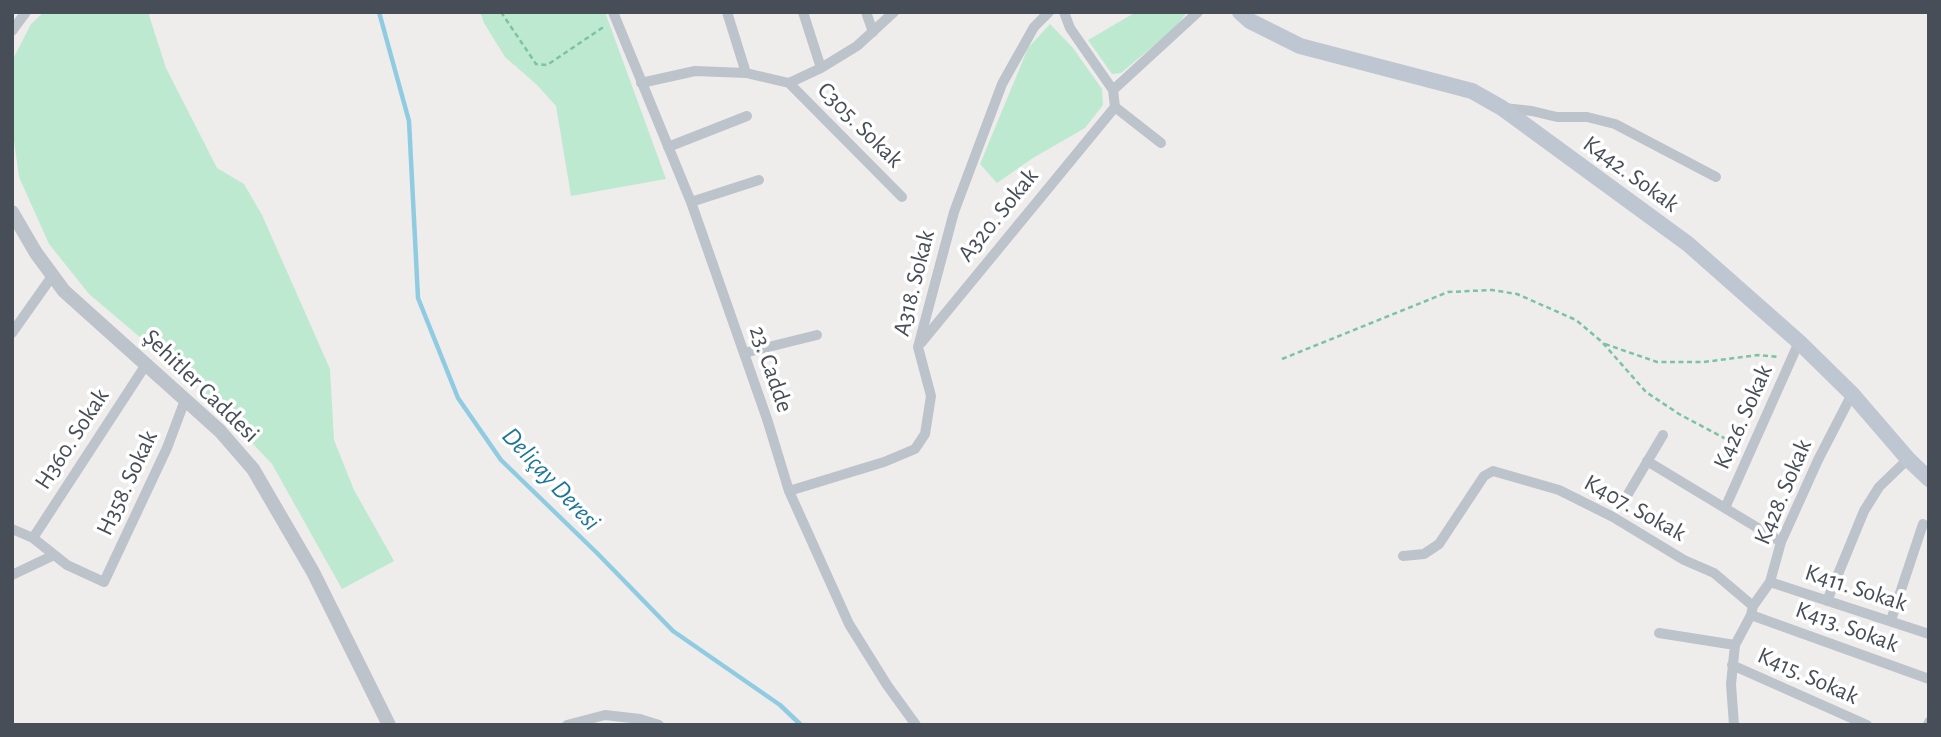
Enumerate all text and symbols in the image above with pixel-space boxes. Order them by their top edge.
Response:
street label: C305. Sokak [811,76,909,174]
street label: K442. Sokak [1577,130,1685,218]
street label: A320. Sokak [952,162,1044,268]
street label: A318. Sokak [887,227,941,339]
street label: 23. Cadde [743,322,799,416]
street label: Şehitler Caddesi [137,323,265,449]
street label: K426. Sokak [1707,360,1779,474]
street label: H360. Sokak [29,383,115,495]
water label: Deliçay Deresi [495,421,607,537]
street label: H358. Sokak [90,426,164,540]
street label: K428. Sokak [1748,435,1818,549]
street label: K407. Sokak [1579,468,1691,548]
street label: K411. Sokak [1801,558,1911,618]
street label: K413. Sokak [1792,595,1902,659]
street label: K415. Sokak [1753,641,1863,711]

